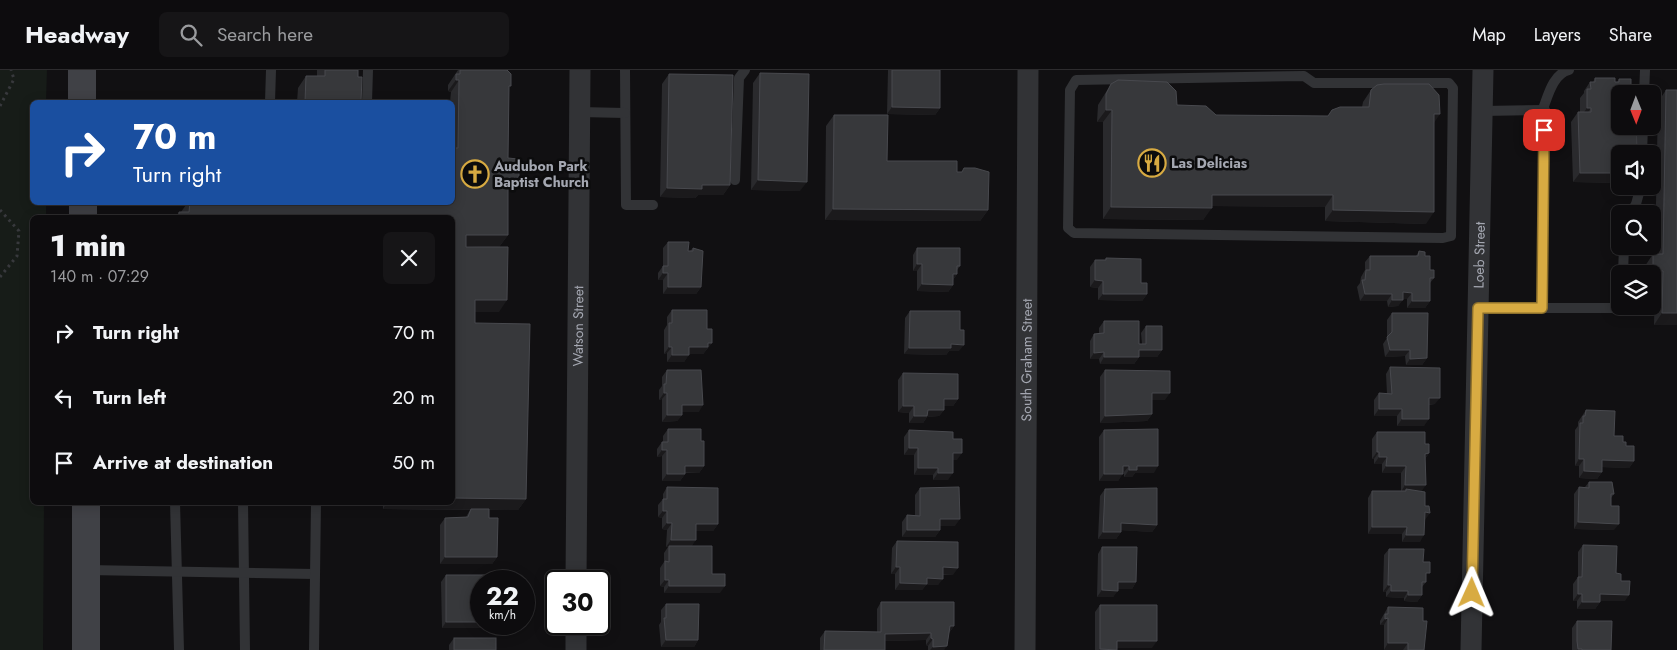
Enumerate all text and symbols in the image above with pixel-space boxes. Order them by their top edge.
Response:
search box [159,12,509,57]
text: Headway [25,17,129,52]
icon: search [177,21,205,49]
text: Search here [217,21,313,48]
text: Map [1472,22,1506,48]
text: Layers [1534,22,1581,48]
text: Share [1609,22,1652,48]
north arrow [1611,85,1661,135]
map controls [1611,85,1661,315]
pin [1523,109,1565,151]
text: 70 m [133,112,216,162]
icon: arrive [1530,116,1558,144]
icon: right [50,120,115,185]
button: sound [1611,145,1661,195]
restaurant icon: Las Delicias [1137,148,1167,178]
place label: Las Delicias [1171,153,1248,173]
place label: Audubon Park Baptist Church [493,156,589,192]
text: Turn right [133,158,221,190]
church icon: Audubon Park Baptist Church [460,159,490,189]
button: search [1611,205,1661,255]
street label: Loeb Street [1468,221,1490,289]
text: 1 min [50,224,126,267]
button: close [383,232,435,284]
text: 140 m · 07:29 [50,265,149,288]
button: layers [1611,265,1661,315]
street label: Watson Street [568,285,588,367]
street label: South Graham Street [1016,298,1037,421]
icon: right [50,319,78,347]
text: Turn right [93,319,179,346]
text: 70 m [393,319,435,346]
icon: left [50,384,78,412]
text: Turn left [93,384,166,411]
text: 20 m [392,384,435,411]
icon: arrive [50,449,78,477]
text: Arrive at destination [93,449,273,476]
text: 50 m [392,449,435,476]
position arrow [1445,566,1497,618]
speed limit sign: 30 [545,570,610,635]
text: 22 [486,578,519,614]
text: km/h [489,606,516,624]

